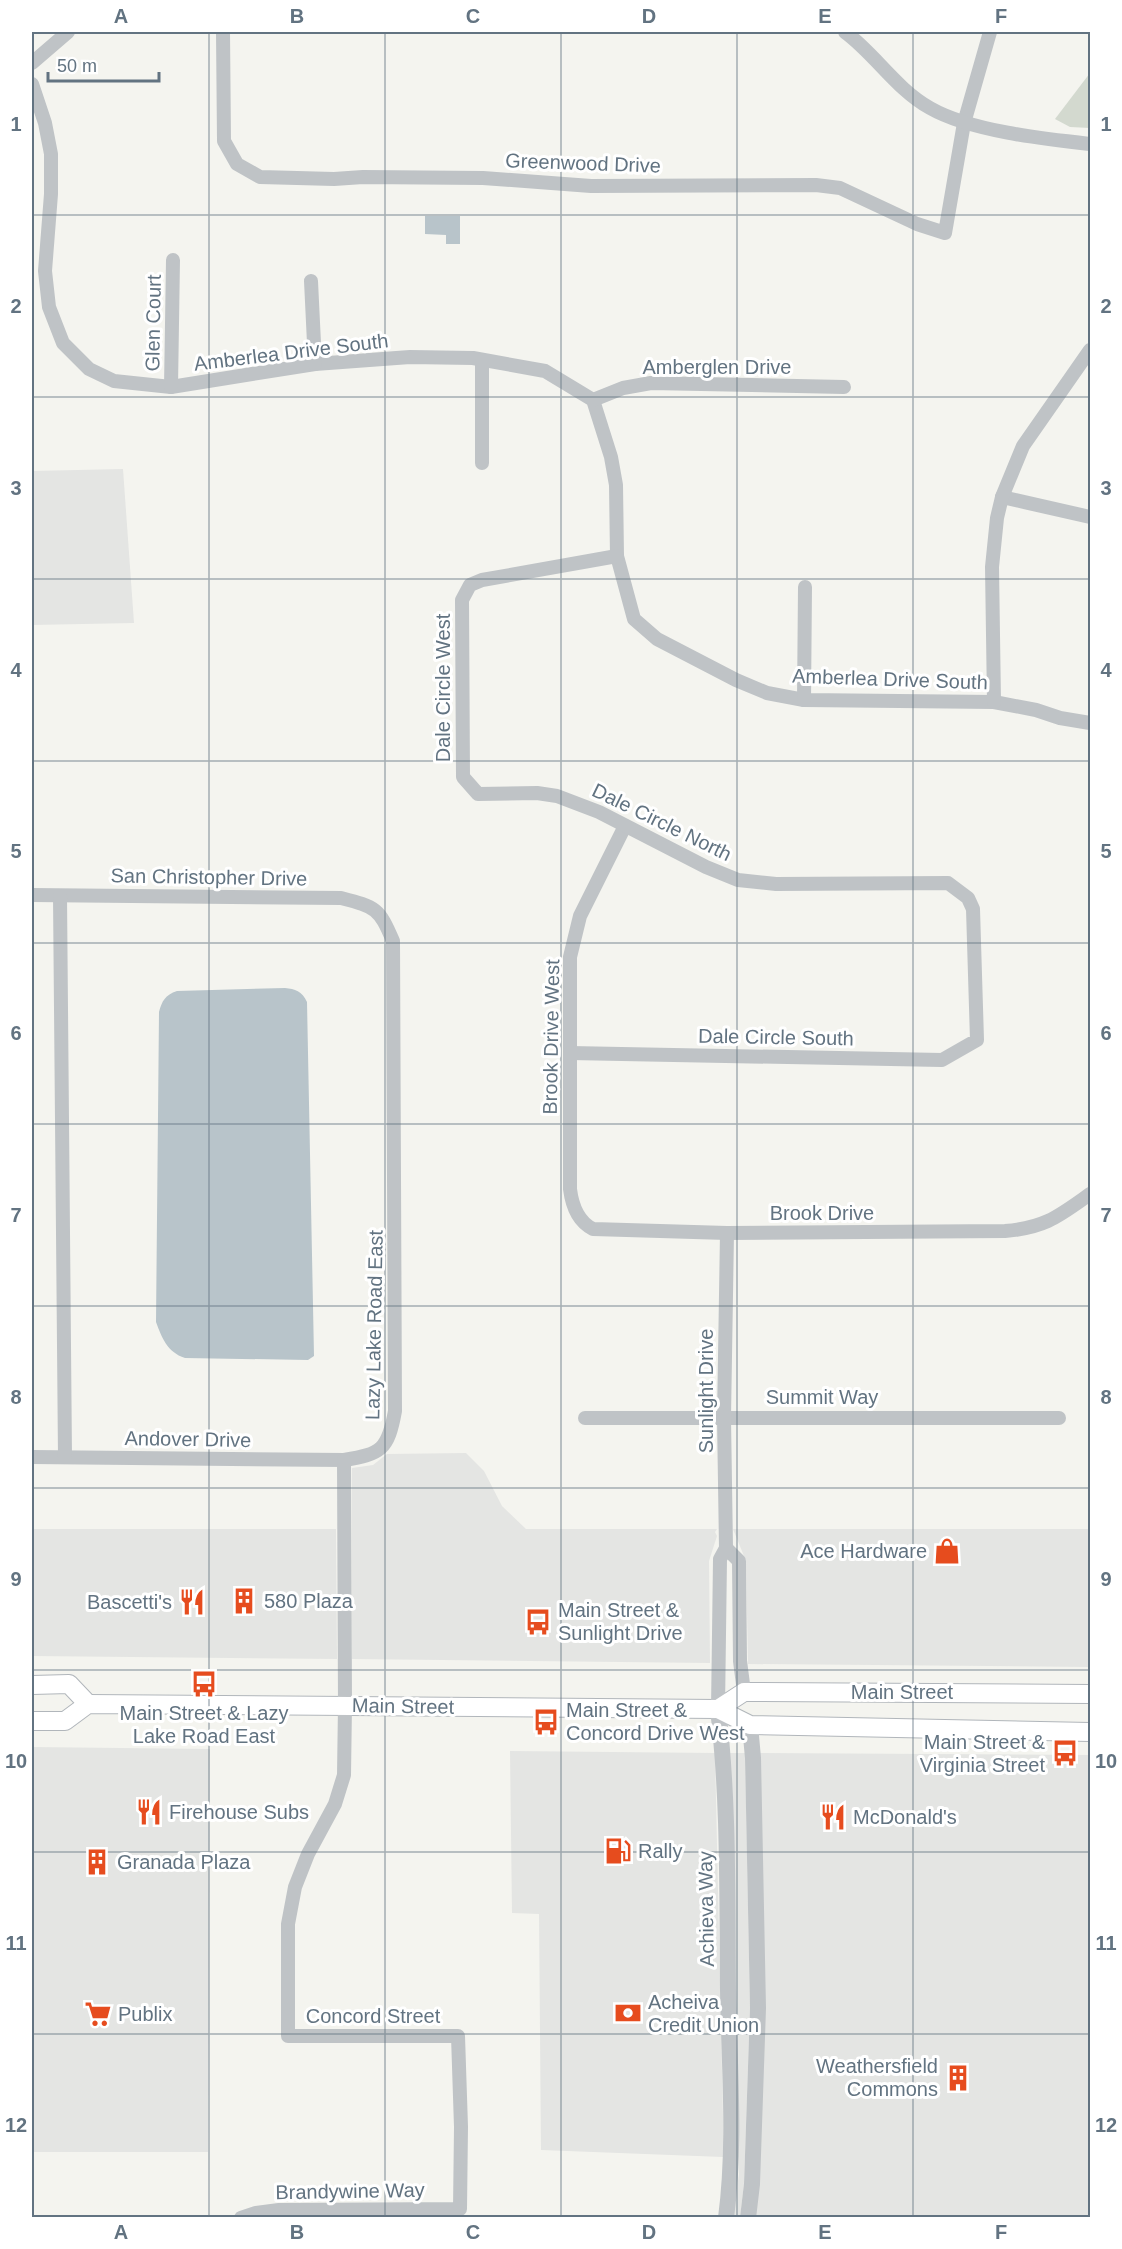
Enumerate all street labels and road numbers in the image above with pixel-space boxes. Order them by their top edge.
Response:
street label: Greenwood Drive [505,149,661,177]
street label: Glen Court [141,274,165,372]
street label: Amberlea Drive South [193,329,389,375]
street label: Amberglen Drive [643,356,791,378]
street label: Dale Circle West [432,613,454,762]
street label: Amberlea Drive South [792,665,988,693]
street label: Dale Circle North [589,779,735,865]
street label: San Christopher Drive [110,864,308,890]
street label: Brook Drive West [539,959,563,1115]
street label: Dale Circle South [698,1025,854,1049]
street label: Brook Drive [770,1202,874,1224]
street label: Lazy Lake Road East [361,1229,387,1420]
street label: Sunlight Drive [695,1329,717,1453]
street label: Summit Way [766,1386,878,1408]
street label: Andover Drive [124,1427,252,1451]
street label: Main Street [851,1681,954,1703]
street label: Main Street [352,1694,455,1718]
street label: Achieva Way [694,1851,718,1967]
street label: Concord Street [306,2005,441,2027]
street label: Brandywine Way [275,2179,425,2203]

